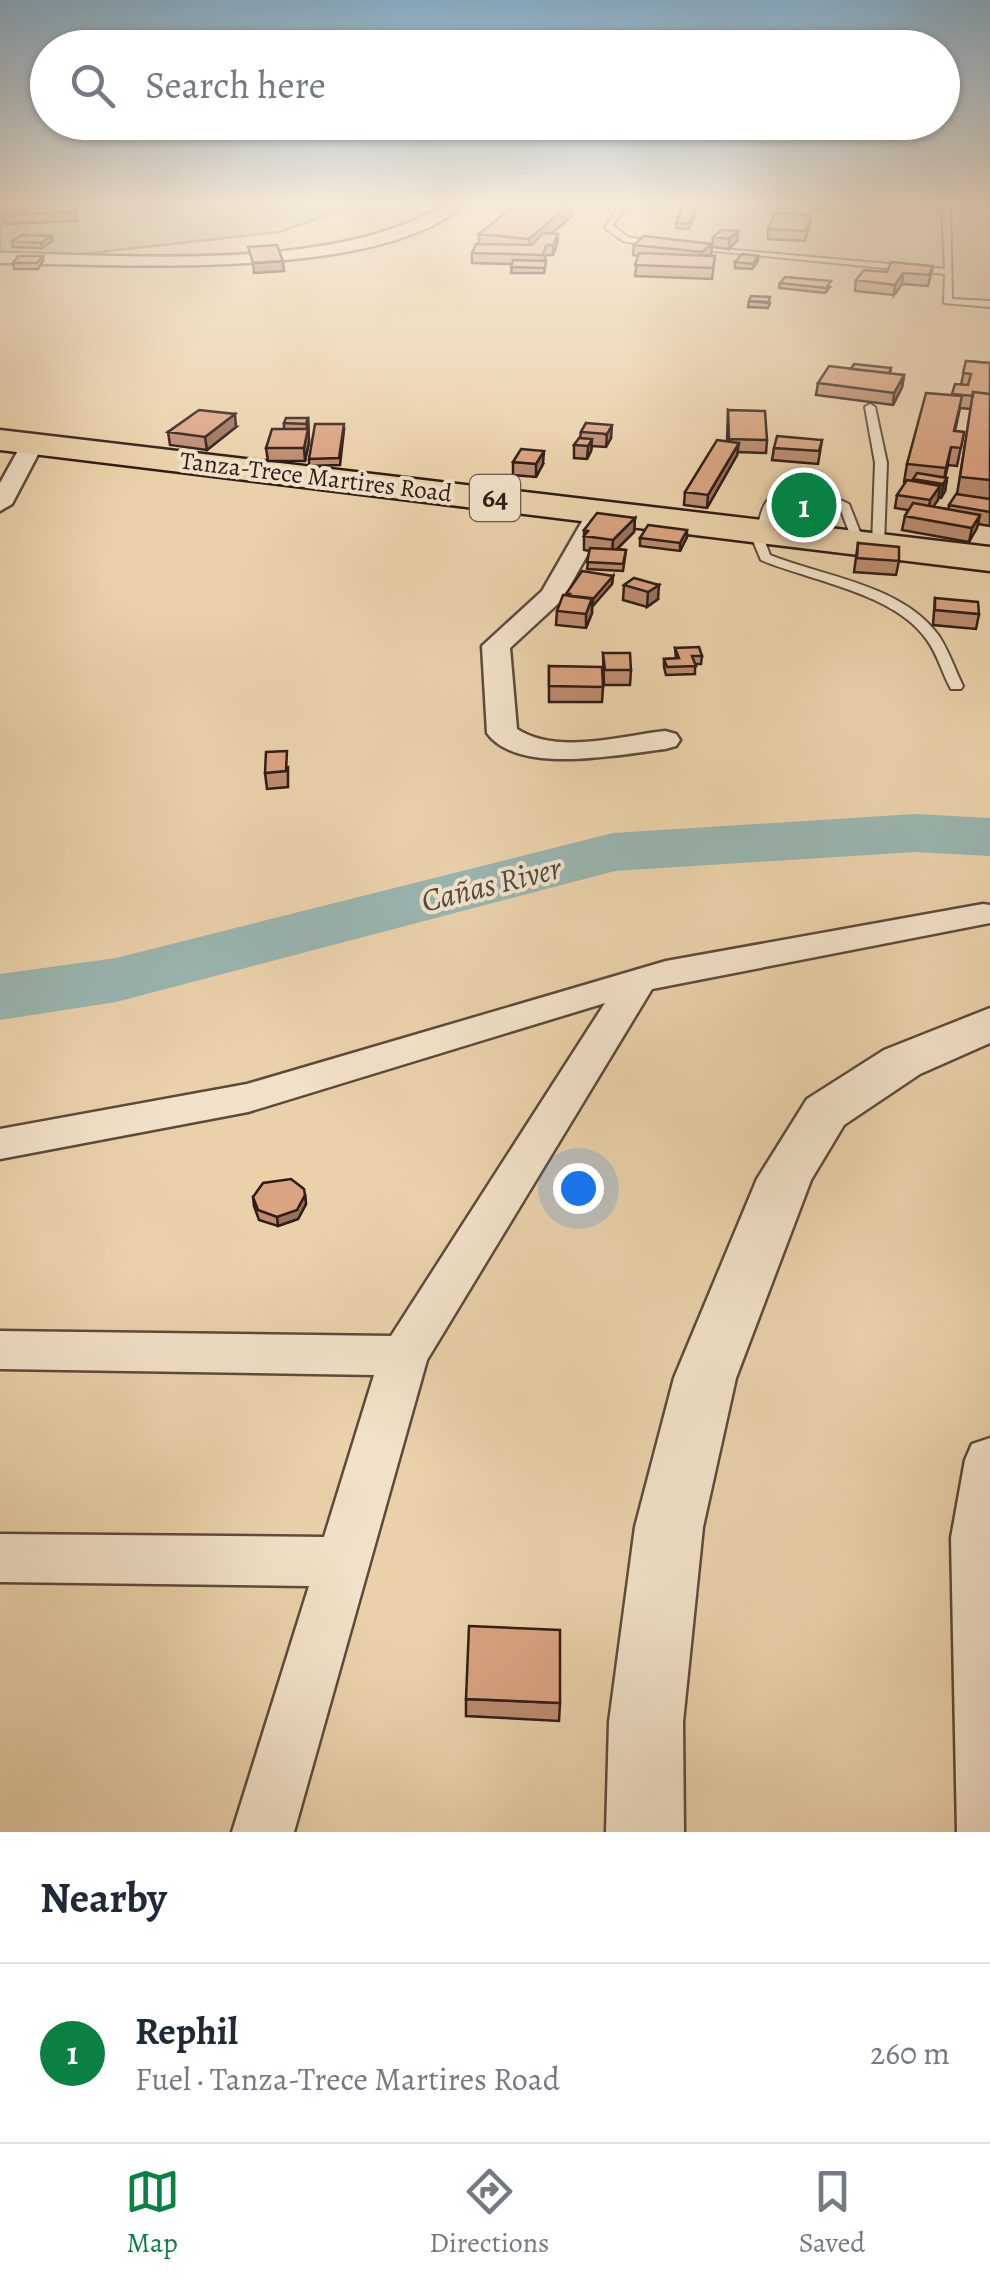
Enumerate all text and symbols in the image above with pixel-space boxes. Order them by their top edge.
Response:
search box [30,30,960,140]
icon: search [65,58,120,113]
text: Search here [145,59,326,111]
street label: Tanza-Trece Martires Road [178,443,454,511]
pin: 1 [772,468,836,542]
road number: 64 [470,475,520,521]
water label: Cañas River [416,845,566,923]
your location [553,1163,604,1214]
text: Nearby [40,1869,167,1926]
text: Rephil [135,2005,238,2057]
text: 1 [67,2031,78,2075]
text: 260 m [870,2031,950,2075]
text: Fuel · Tanza-Trece Martires Road [135,2057,560,2101]
tab: Map [125,2164,180,2262]
tab: Directions [429,2164,549,2262]
tab: Saved [799,2164,865,2262]

